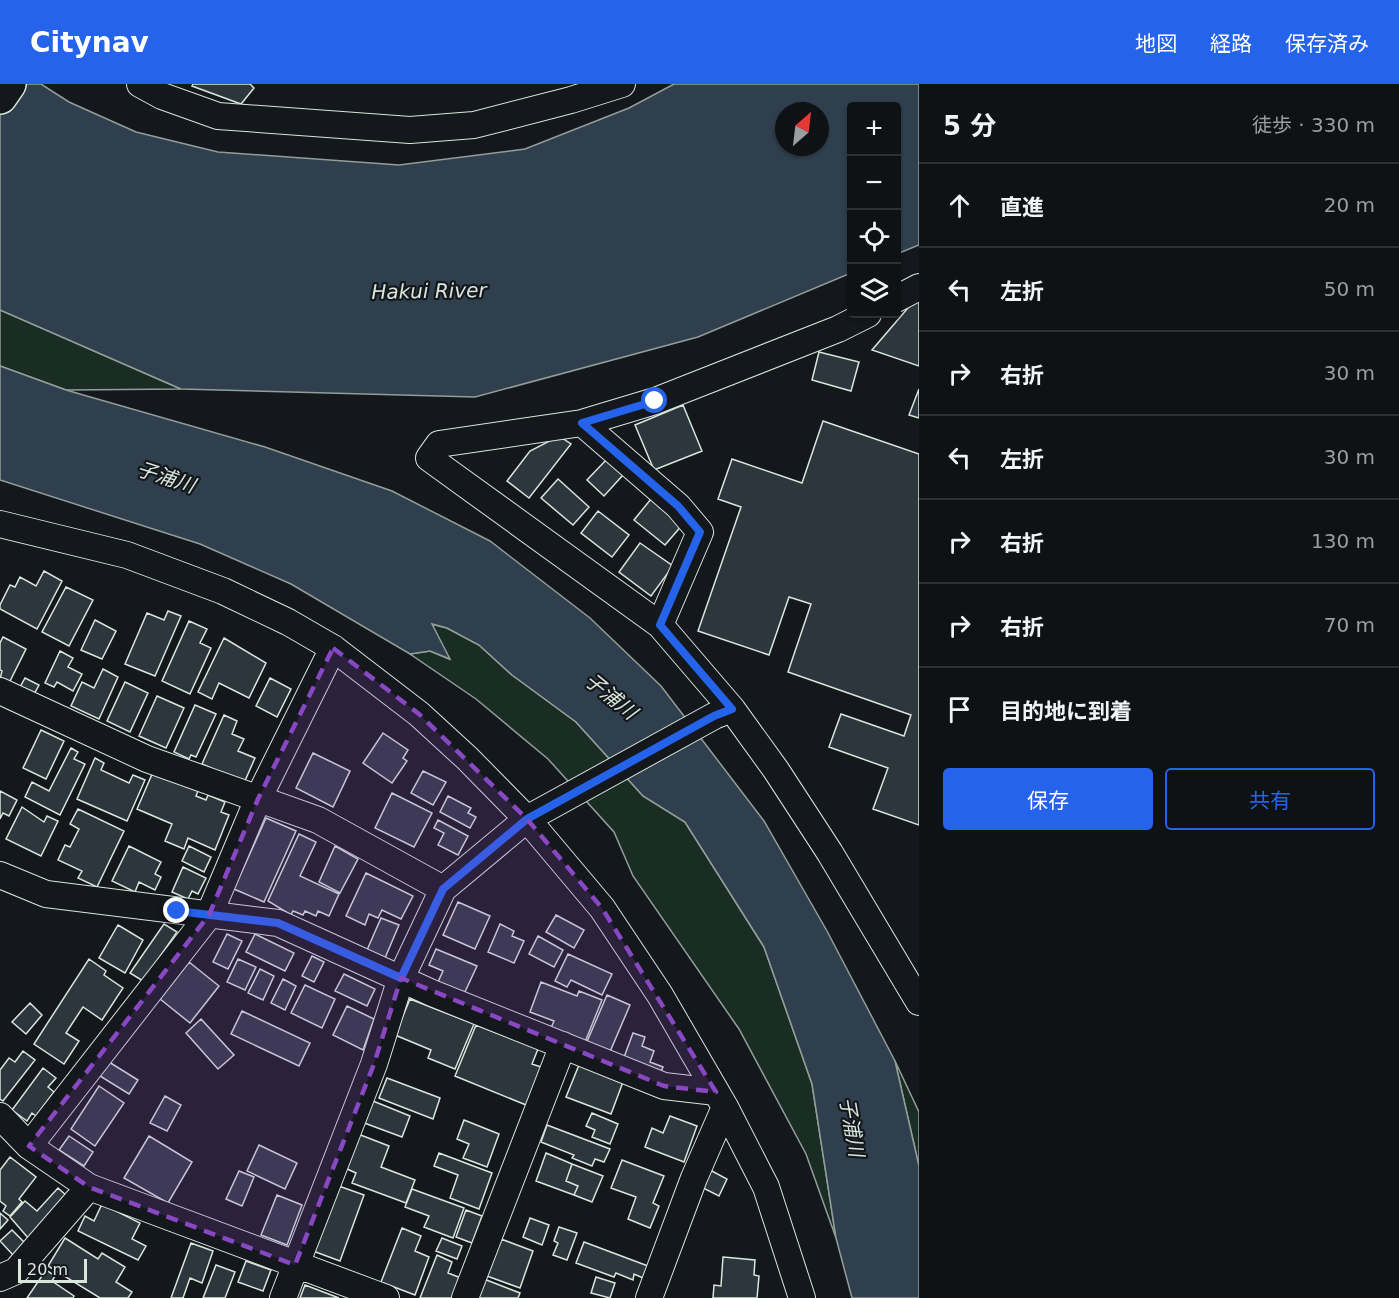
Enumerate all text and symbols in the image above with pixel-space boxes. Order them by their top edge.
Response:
text: Citynav [30,26,149,59]
text: 地図 [1135,32,1177,56]
text: 経路 [1210,32,1252,56]
text: 保存済み [1285,32,1369,56]
north arrow [775,102,829,156]
map controls [847,102,901,318]
button: + [847,102,901,156]
text: 5 分 [943,111,996,141]
text: 徒歩 · 330 m [1252,113,1375,137]
button: − [847,156,901,210]
icon: ahead [943,189,976,222]
text: 20 m [1324,193,1375,217]
text: 直進 [1000,195,1044,220]
button: locate [847,210,901,264]
button: layers [847,264,901,318]
icon: left [943,273,976,306]
text: 50 m [1324,277,1375,301]
water label: Hakui River [371,278,489,304]
text: 左折 [1000,279,1044,304]
icon: right [943,357,976,390]
text: 30 m [1324,361,1375,385]
text: 右折 [1000,363,1044,388]
route start [641,387,667,413]
icon: left [943,441,976,474]
text: 30 m [1324,445,1375,469]
text: 左折 [1000,447,1044,472]
water label: 子浦川 [134,456,200,498]
icon: right [943,525,976,558]
text: 130 m [1311,529,1375,553]
text: 右折 [1000,531,1044,556]
icon: right [943,609,976,642]
text: 70 m [1324,613,1375,637]
text: 右折 [1000,615,1044,640]
water label: 子浦川 [580,668,643,725]
icon: arrive [943,693,976,726]
text: 目的地に到着 [1000,699,1132,724]
button: 保存 [943,768,1153,830]
button: 共有 [1165,768,1375,830]
route end [163,897,189,923]
water label: 子浦川 [835,1095,869,1161]
scale bar [18,1256,87,1284]
text: 20 m [27,1260,68,1279]

